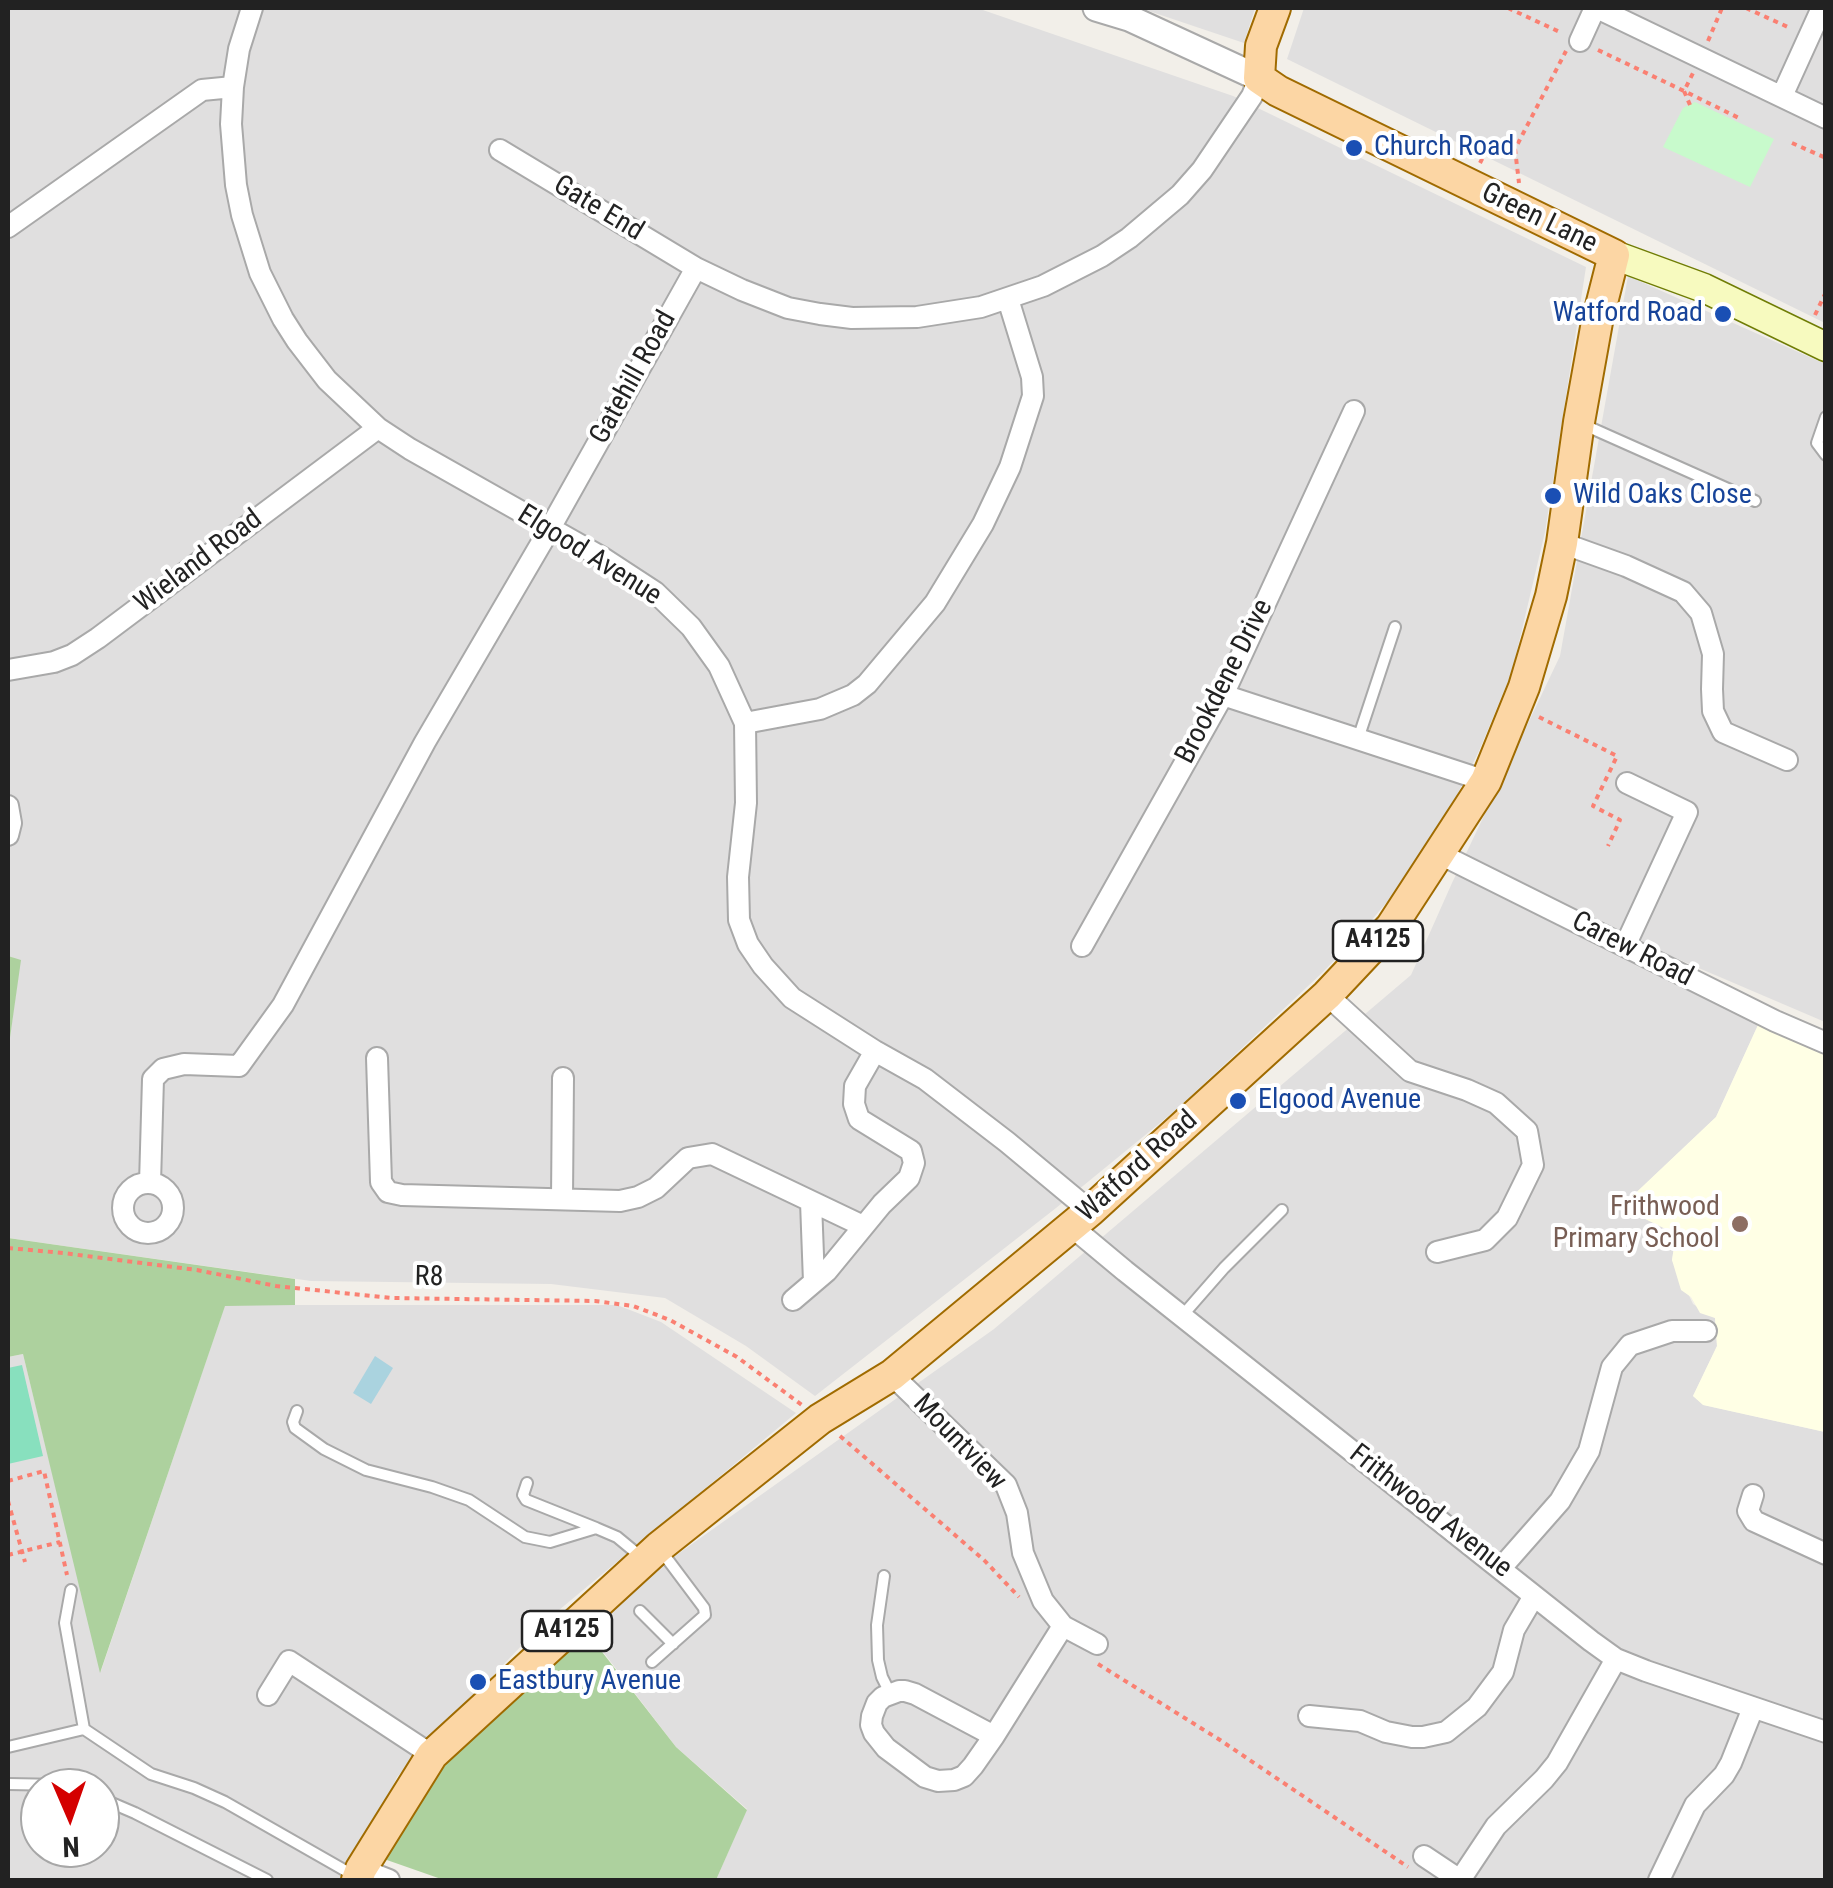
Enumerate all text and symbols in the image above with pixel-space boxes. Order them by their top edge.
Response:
place label: Church Road [1374,131,1514,165]
marker: Church Road [1343,137,1365,159]
street label: Gate End [547,169,649,249]
street label: Green Lane [1476,177,1602,261]
place label: Watford Road [1553,297,1703,331]
marker: Watford Road [1712,303,1734,325]
street label: Gatehill Road [584,306,684,450]
place label: Wild Oaks Close [1573,479,1752,513]
marker: Wild Oaks Close [1542,485,1564,507]
street label: Elgood Avenue [511,499,667,613]
street label: Wieland Road [129,503,269,621]
street label: Brookdene Drive [1169,594,1281,770]
street label: Carew Road [1566,905,1698,995]
road number: A4125 [1333,921,1423,961]
place label: Elgood Avenue [1258,1084,1421,1118]
marker: Elgood Avenue [1227,1090,1249,1112]
street label: Watford Road [1071,1104,1205,1230]
place label: Frithwood Primary School [1553,1191,1720,1257]
marker: Frithwood Primary School [1729,1213,1751,1235]
street label: R8 [414,1261,444,1295]
street label: Mountview [905,1388,1013,1498]
street label: Frithwood Avenue [1342,1438,1518,1586]
road number: A4125 [522,1611,612,1651]
place label: Eastbury Avenue [498,1665,681,1699]
marker: Eastbury Avenue [467,1671,489,1693]
north arrow [20,1768,120,1868]
text: N [62,1830,80,1863]

